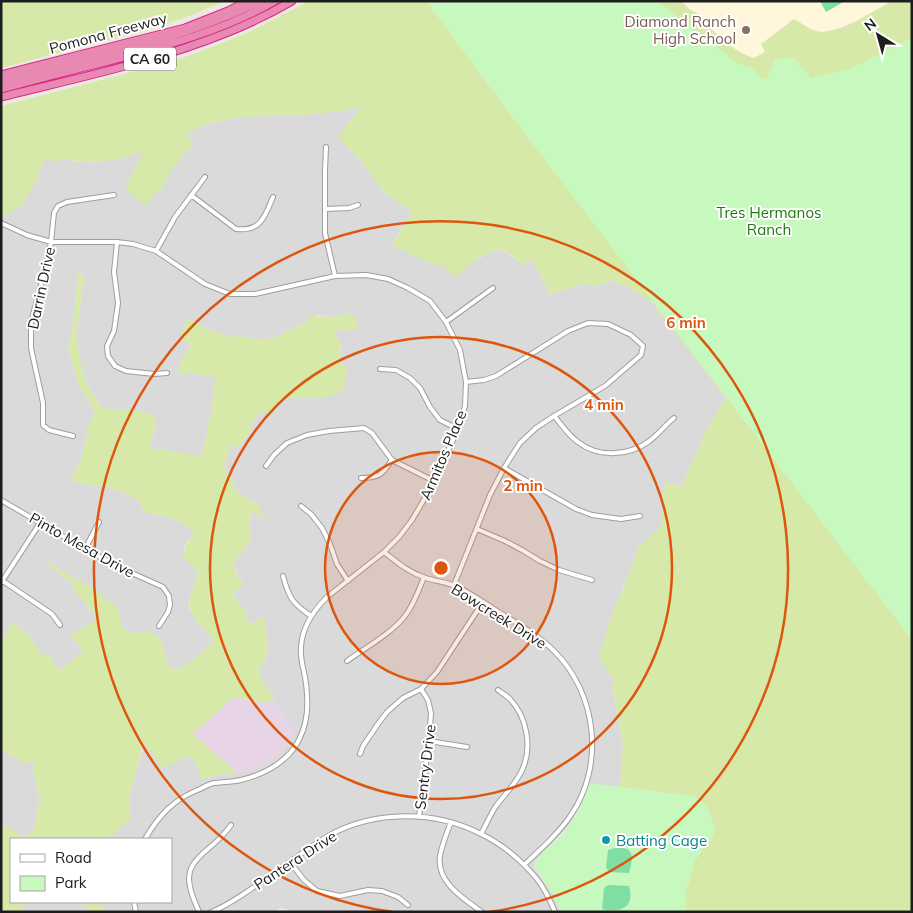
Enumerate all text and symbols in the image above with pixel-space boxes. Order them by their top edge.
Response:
street label: Pomona Freeway [47,8,169,58]
north arrow [853,10,903,60]
place label: Diamond Ranch High School [624,12,736,48]
text: N [861,14,880,35]
marker: Diamond Ranch High School [740,24,752,36]
road number: CA 60 [124,48,176,70]
park label: Tres Hermanos Ranch [717,203,821,239]
street label: Darrin Drive [23,245,59,331]
text: 6 min [666,313,706,332]
text: 4 min [584,395,624,414]
street label: Armitos Place [415,407,471,503]
text: 2 min [503,476,543,495]
street label: Pinto Mesa Drive [26,508,138,582]
centre of rings [432,559,450,577]
street label: Bowcreek Drive [448,579,550,653]
street label: Sentry Drive [410,723,440,811]
street label: Pantera Drive [250,826,340,894]
place label: Batting Cage [616,831,707,850]
marker: Batting Cage [600,834,612,846]
legend [10,838,172,903]
text: Road [55,848,92,867]
text: Park [55,873,87,892]

